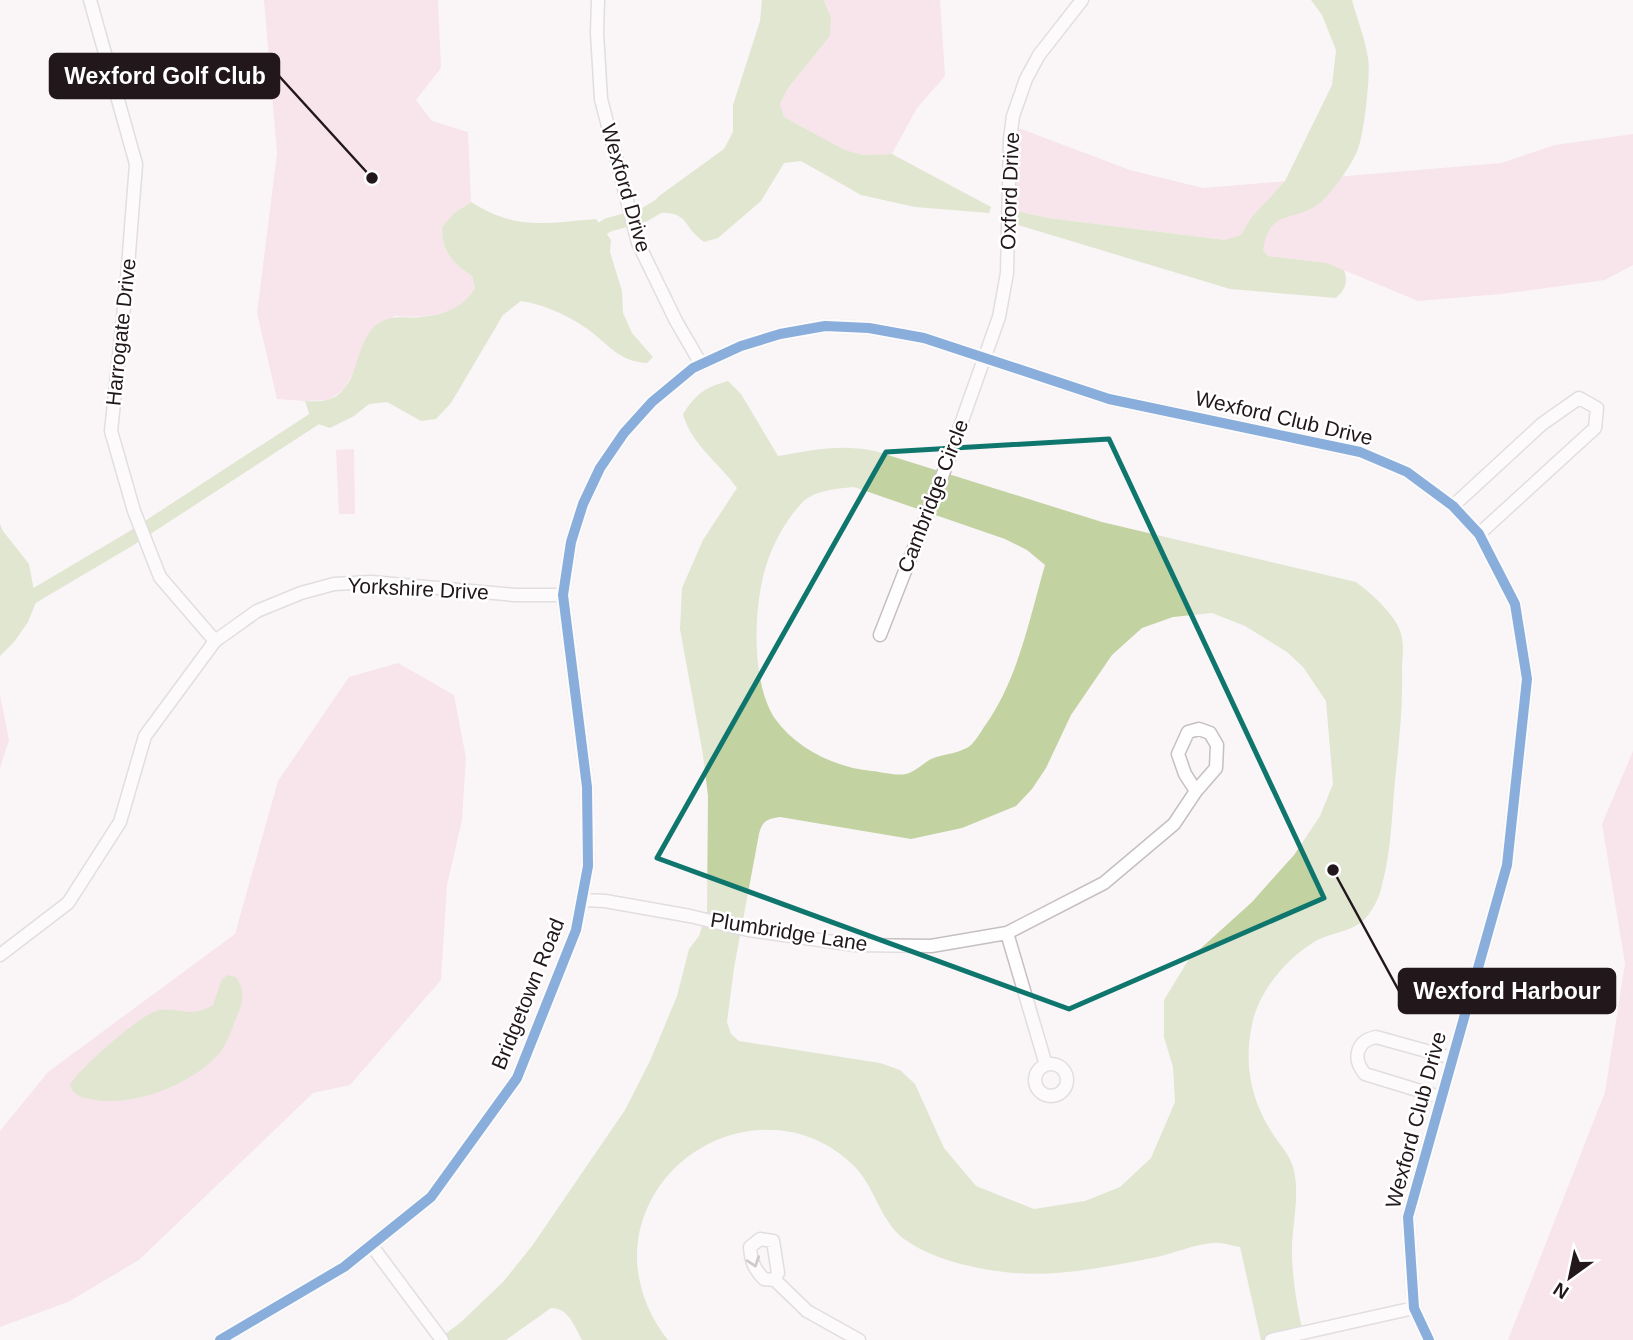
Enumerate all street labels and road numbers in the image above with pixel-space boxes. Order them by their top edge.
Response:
street label: Wexford Drive [597,121,656,255]
street label: Oxford Drive [996,132,1023,250]
street label: Harrogate Drive [101,257,140,407]
street label: Wexford Club Drive [1193,386,1375,449]
street label: Cambridge Circle [893,416,972,576]
street label: Yorkshire Drive [347,573,489,604]
street label: Plumbridge Lane [709,908,869,955]
street label: Bridgetown Road [487,915,568,1073]
street label: Wexford Club Drive [1381,1029,1450,1211]

